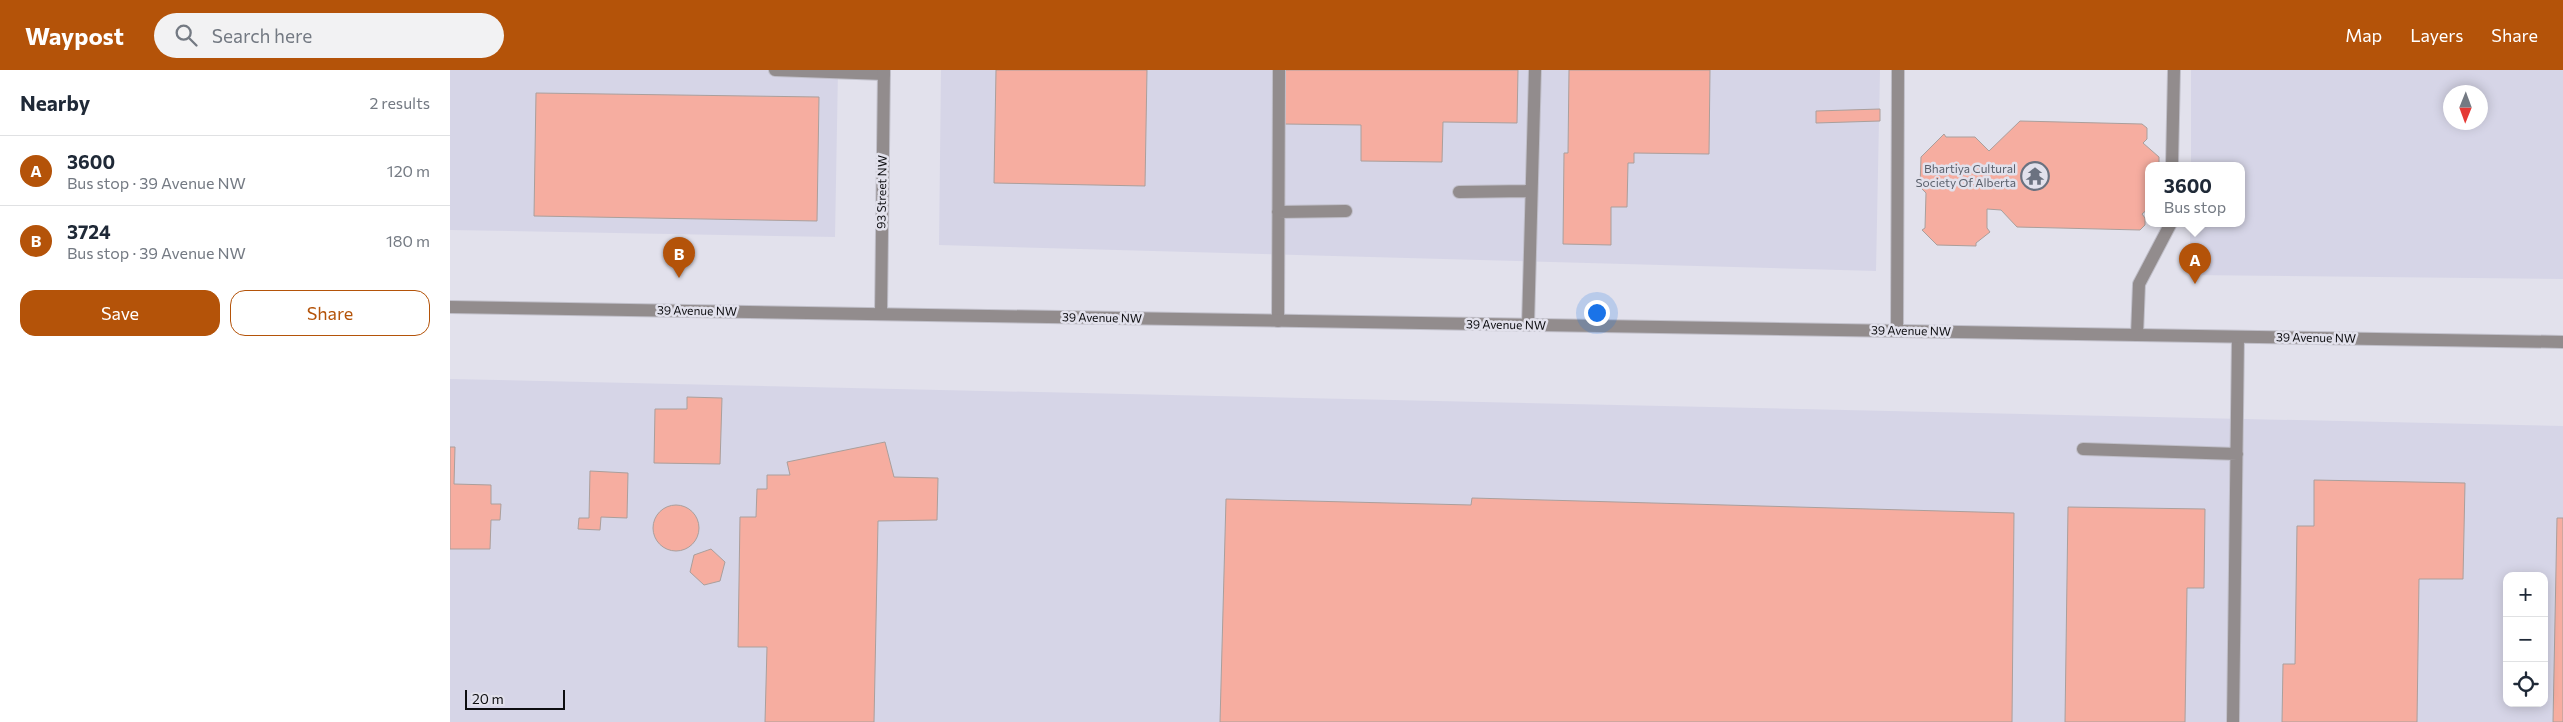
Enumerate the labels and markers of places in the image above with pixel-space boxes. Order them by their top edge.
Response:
place label: Bhartiya Cultural Society Of Alberta [1916,161,2016,189]
temple icon: Bhartiya Cultural Society Of Alberta [2020,161,2050,191]
pin: B [663,237,695,278]
pin: A [2179,243,2211,284]

